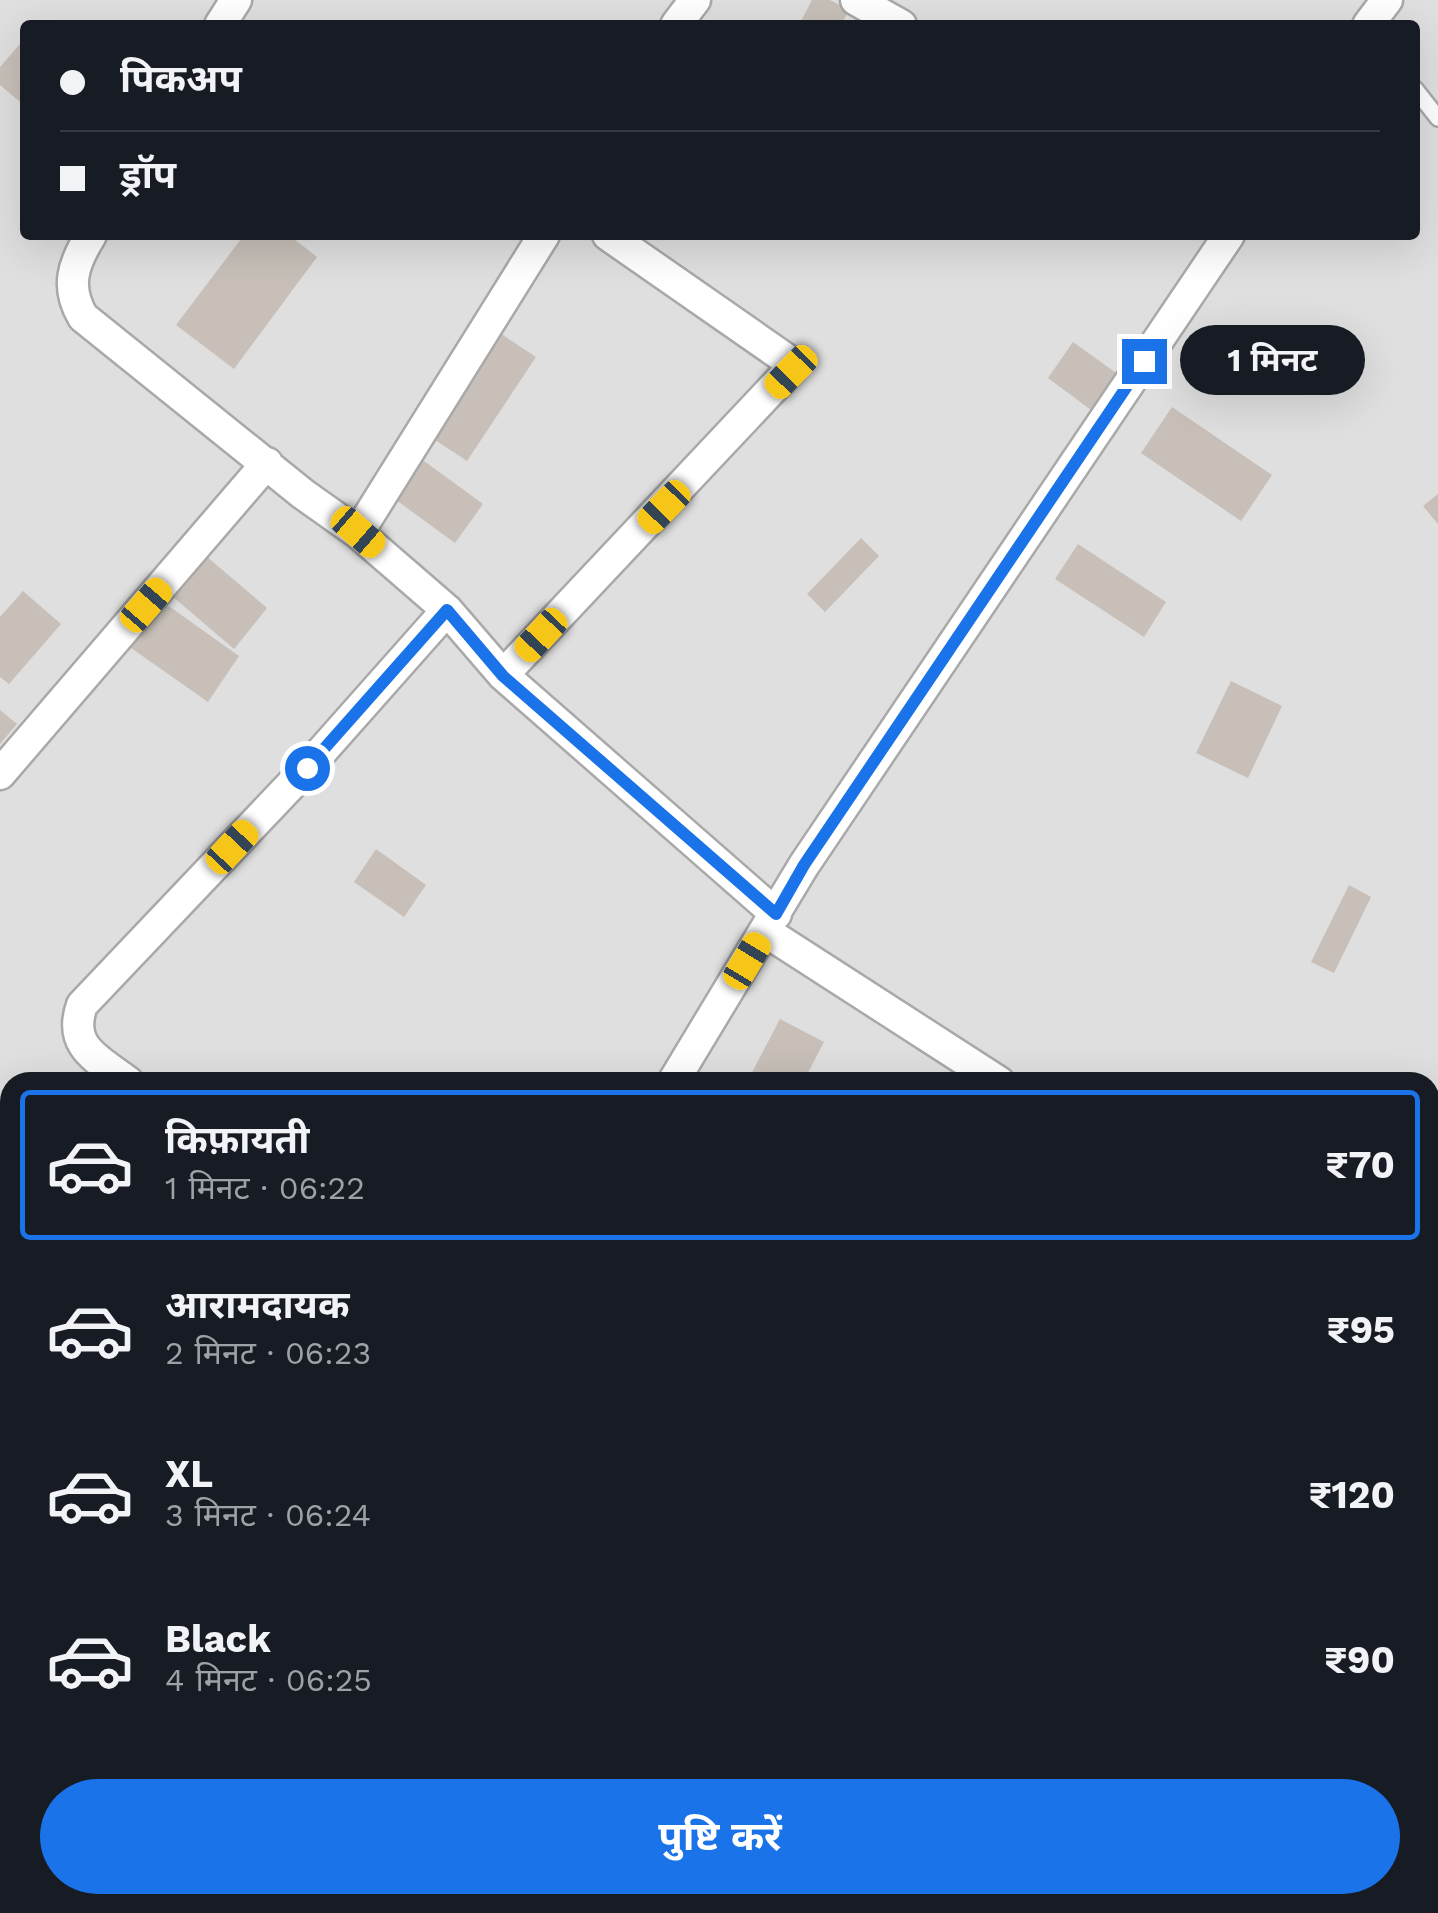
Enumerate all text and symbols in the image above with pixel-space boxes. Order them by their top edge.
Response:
text: पिकअप [120,57,242,101]
text: ड्रॉप [120,153,176,197]
callout: 1 मिनट [1179,326,1364,396]
route end [1122,339,1167,384]
car [759,340,823,404]
text: 1 मिनट [1227,341,1318,379]
car [632,475,696,539]
car [326,501,390,563]
car [115,573,177,637]
car [510,603,572,667]
route start [285,746,330,791]
car [201,815,263,879]
car [719,928,775,994]
text: किफ़ायती [165,1118,309,1162]
icon: car [45,1120,135,1210]
text: ₹70 [1326,1143,1395,1187]
text: 1 मिनट · 06:22 [165,1169,365,1207]
text: आरामदायक [165,1283,349,1327]
icon: car [45,1285,135,1375]
text: ₹95 [1327,1308,1395,1352]
text: 2 मिनट · 06:23 [165,1334,371,1372]
icon: car [45,1450,135,1540]
text: XL [165,1452,213,1496]
text: ₹120 [1309,1473,1395,1517]
text: 3 मिनट · 06:24 [165,1496,371,1534]
icon: car [45,1615,135,1705]
text: Black [165,1617,271,1661]
text: ₹90 [1324,1638,1395,1682]
text: 4 मिनट · 06:25 [165,1661,372,1699]
button: पुष्टि करें [40,1779,1400,1894]

